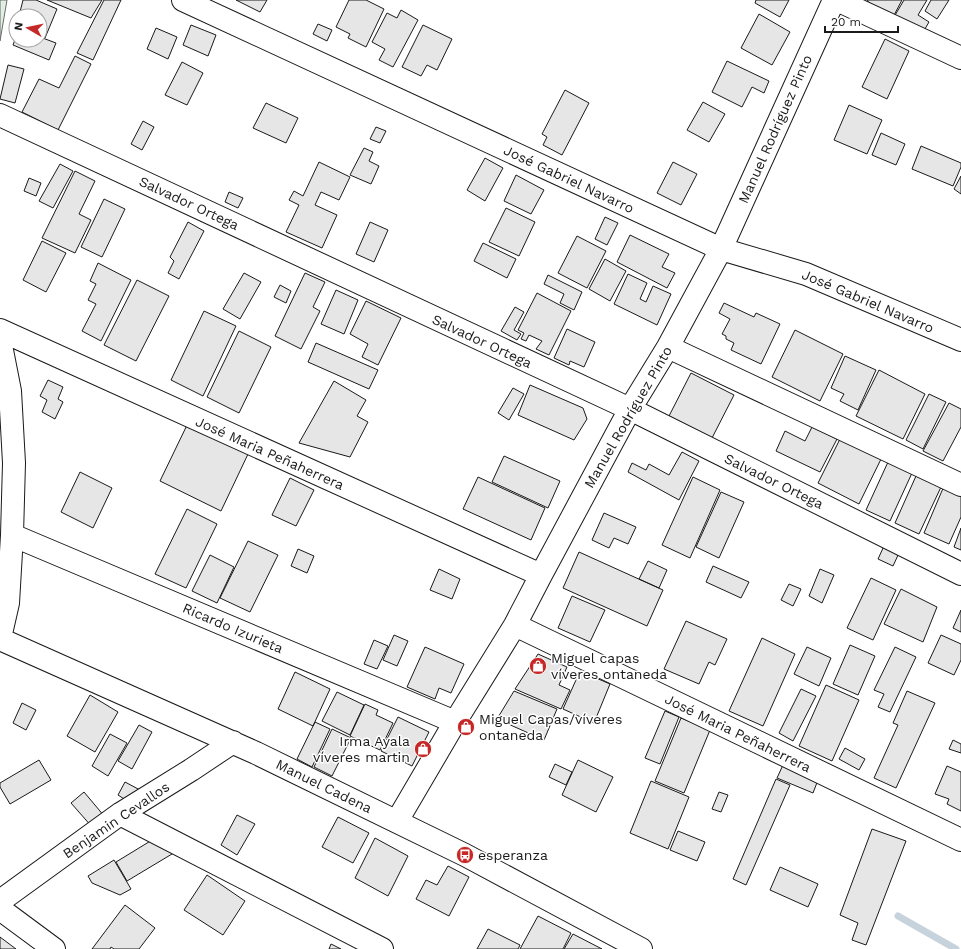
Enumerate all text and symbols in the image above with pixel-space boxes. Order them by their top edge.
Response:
north arrow [8,8,48,48]
scale bar [825,8,898,34]
text: 20 m [831,15,861,29]
text: N [12,21,26,32]
street label: Manuel Rodríguez Pinto [735,52,815,206]
street label: José Gabriel Navarro [501,142,637,216]
street label: Salvador Ortega [137,173,241,233]
street label: José Gabriel Navarro [800,266,936,336]
street label: Salvador Ortega [430,311,534,371]
street label: Manuel Rodríguez Pinto [581,343,675,491]
street label: José Maria Peñaherrera [193,413,347,493]
street label: Salvador Ortega [722,450,826,512]
street label: Ricardo Izurieta [180,600,286,656]
place label: Miguel capas víveres ontaneda [551,650,667,682]
shop icon: Miguel capas víveres ontaneda [528,656,548,676]
street label: José Maria Peñaherrera [662,691,814,775]
place label: Miguel Capas/víveres ontaneda [479,711,622,743]
shop icon: Miguel Capas/víveres ontaneda [456,717,476,737]
place label: Irma Ayala víveres martin [313,733,410,765]
shop icon: Irma Ayala víveres martin [413,739,433,759]
street label: Manuel Cadena [273,756,375,816]
street label: Benjamin Cevallos [60,778,172,862]
bus stop icon: esperanza [455,845,475,865]
place label: esperanza [478,847,548,863]

